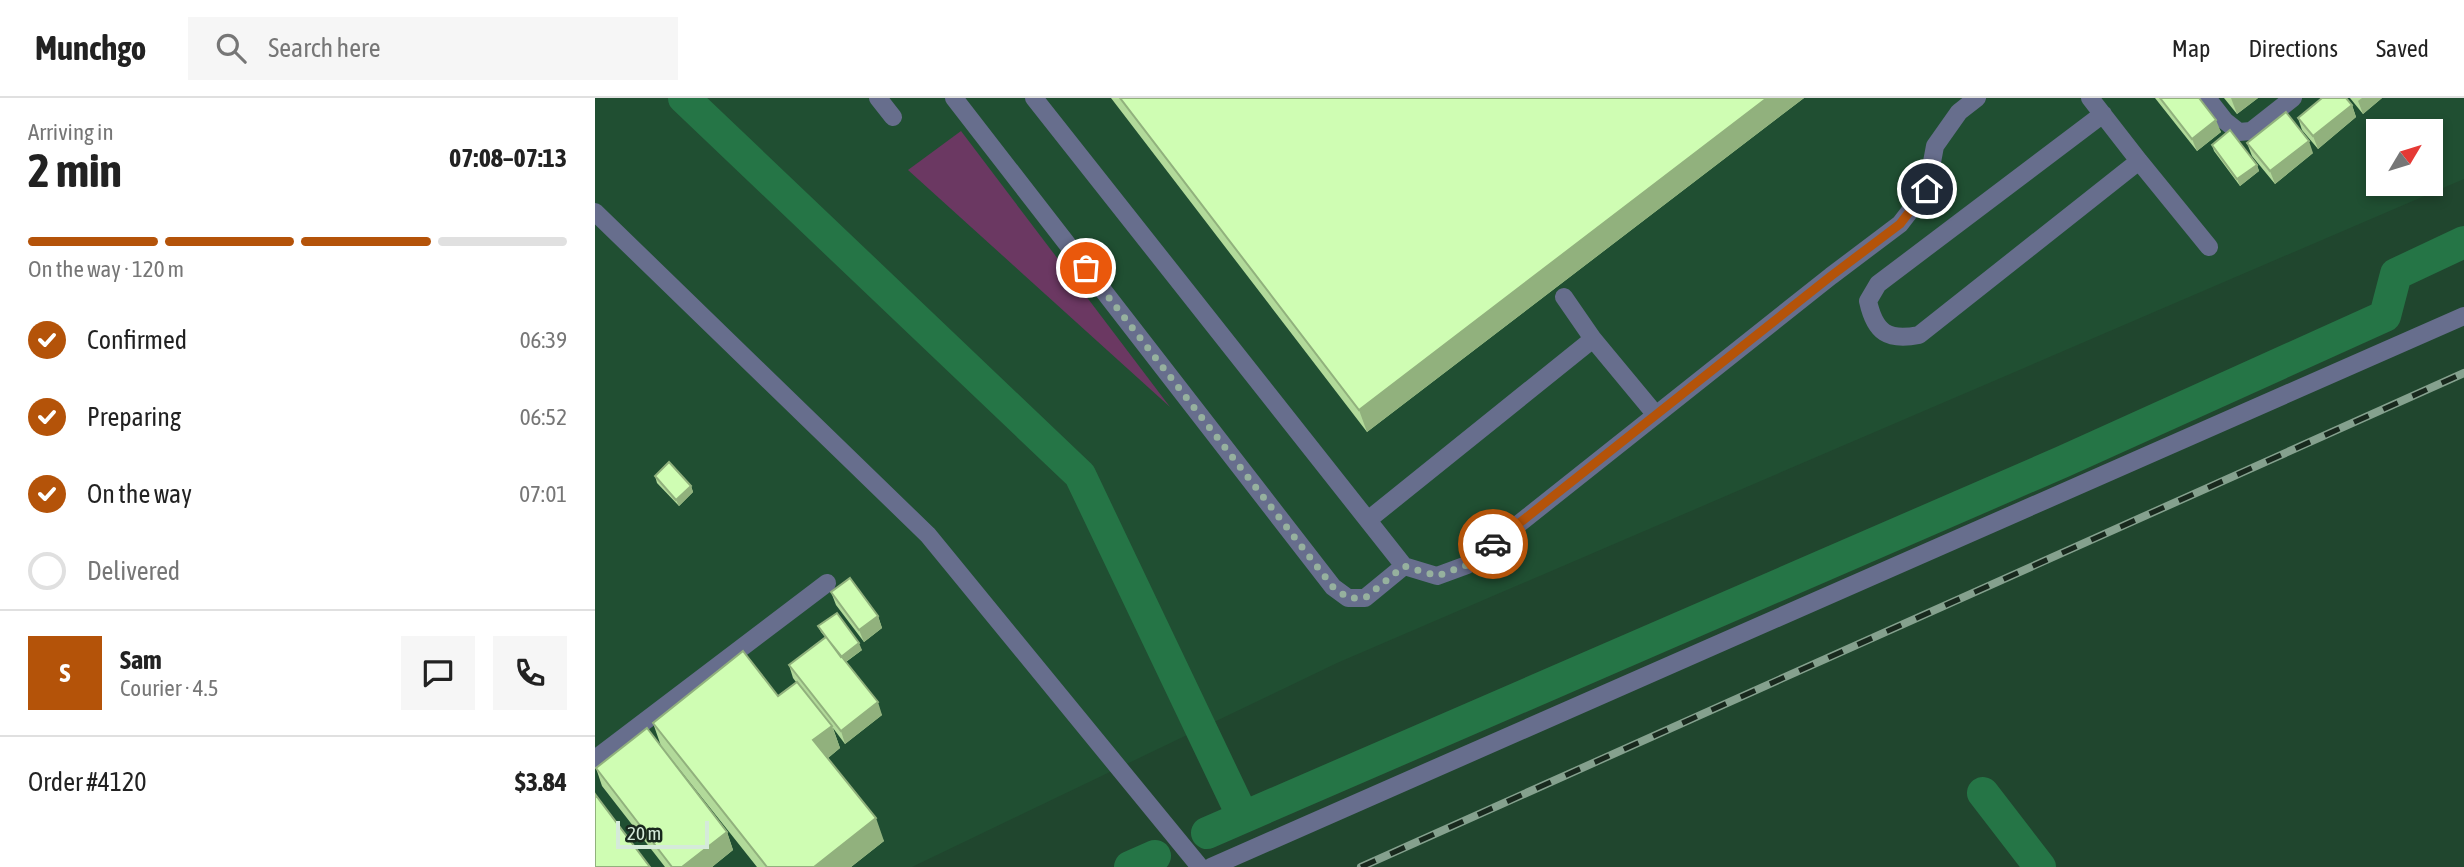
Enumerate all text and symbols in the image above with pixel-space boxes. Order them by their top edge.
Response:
search box [188,17,678,80]
text: Munchgo [35,29,146,67]
icon: search [212,29,250,67]
text: Search here [268,33,380,63]
text: Map [2172,35,2210,62]
text: Directions [2248,35,2338,62]
text: Saved [2376,35,2429,62]
text: Arriving in [28,119,114,145]
north arrow [2366,119,2443,196]
map controls [2366,119,2443,196]
text: 07:08–07:13 [449,143,567,173]
text: 2 min [28,144,122,197]
pin [1897,159,1957,219]
icon: home [1908,170,1946,208]
pin [1056,238,1116,298]
icon: bag [1067,249,1105,287]
text: On the way · 120 m [28,256,184,282]
icon: check [28,321,66,359]
text: Confirmed [87,325,187,355]
text: 06:39 [520,327,567,353]
icon: check [28,398,66,436]
text: Preparing [87,402,181,432]
text: 06:52 [520,404,567,430]
icon: check [28,475,66,513]
text: On the way [87,479,192,509]
text: 07:01 [519,481,567,507]
courier [1458,509,1528,579]
icon: car [1474,525,1512,563]
text: Delivered [87,556,180,586]
button: chat [401,636,475,710]
button: phone [493,636,567,710]
text: Sam [120,645,162,675]
text: S [60,658,70,688]
text: Courier · 4.5 [120,675,219,701]
text: Order #4120 [28,767,147,797]
text: $3.84 [515,767,567,797]
scale bar [616,818,709,850]
text: 20 m [627,822,661,844]

